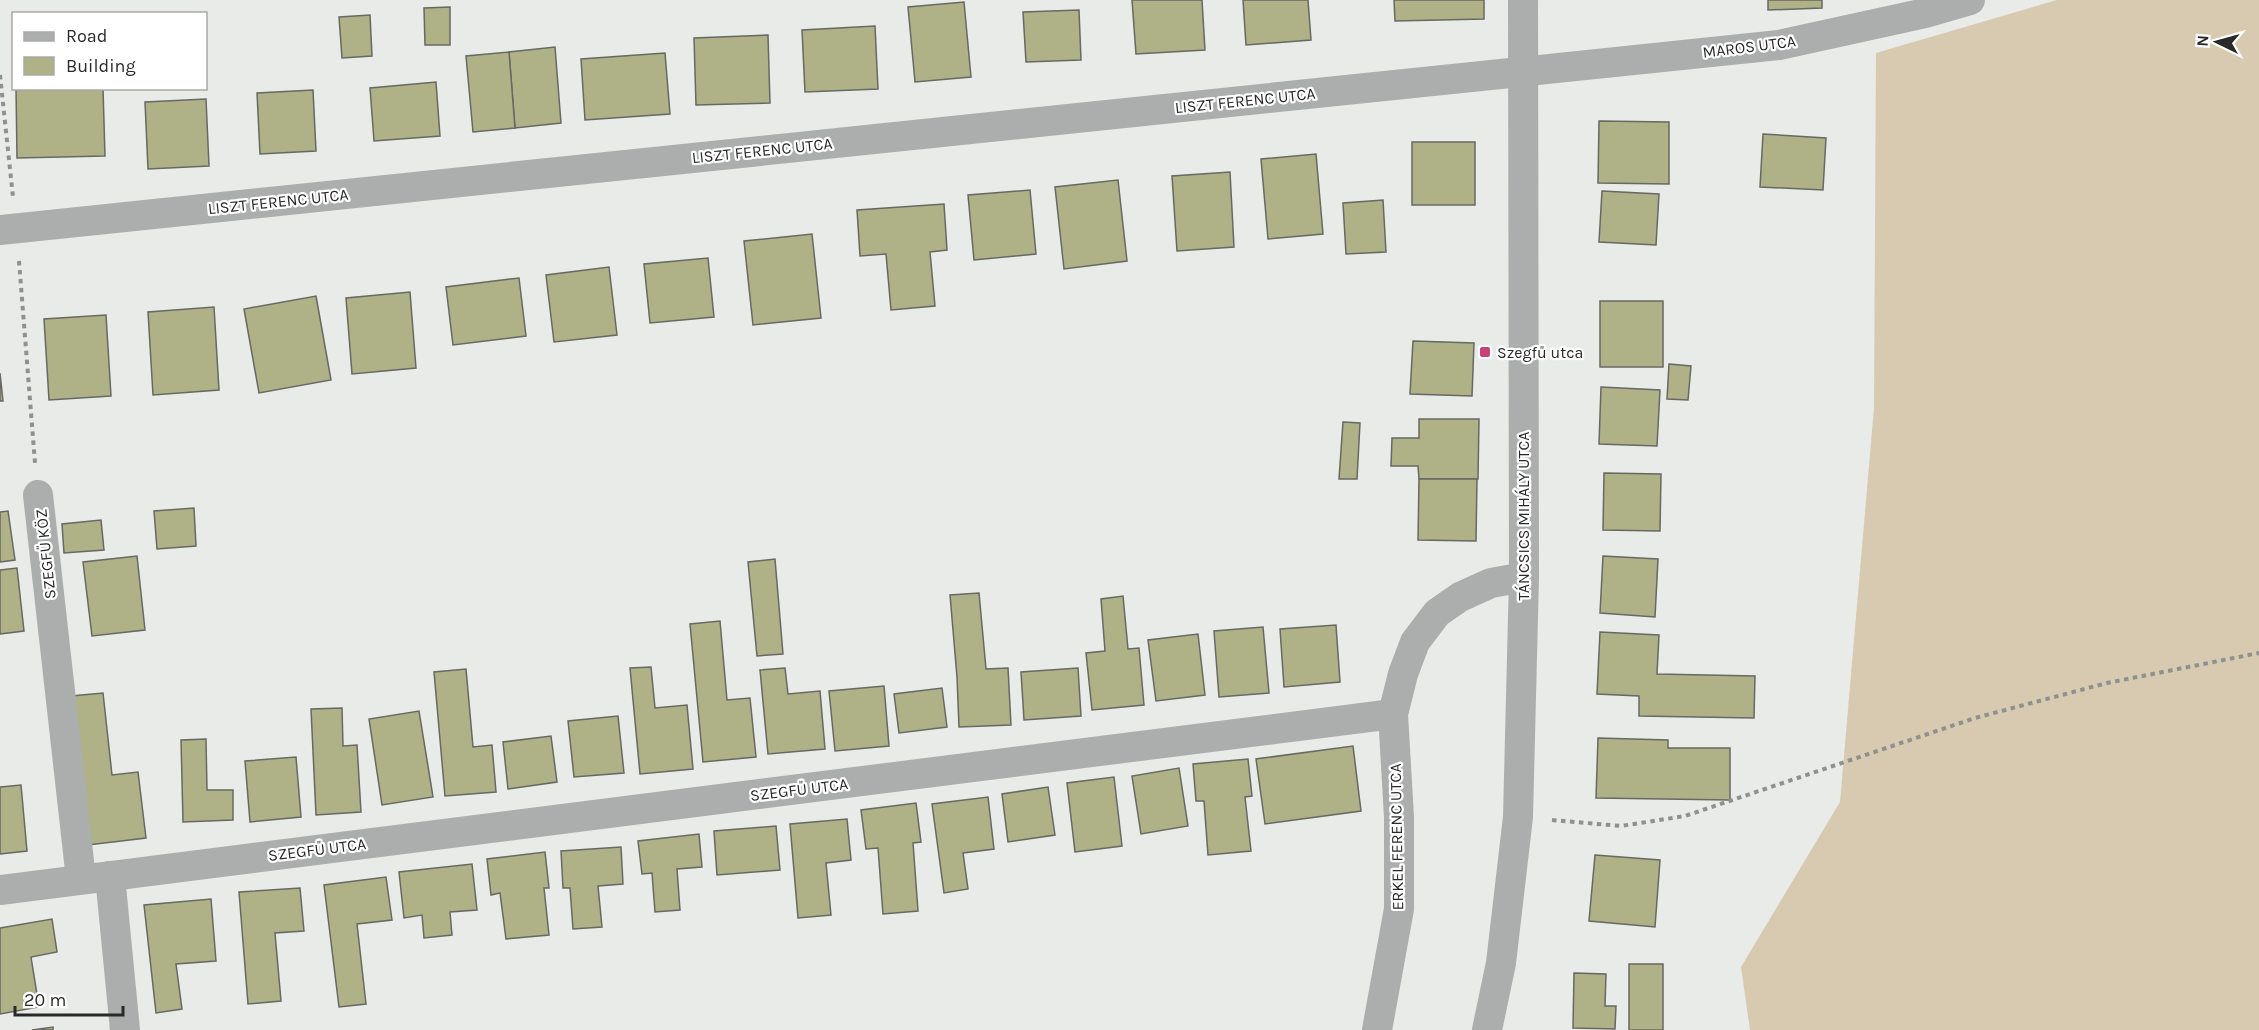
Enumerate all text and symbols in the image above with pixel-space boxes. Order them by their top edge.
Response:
legend [12,12,207,90]
north arrow [2187,12,2247,72]
text: Road [66,25,107,47]
street label: MAROS UTCA [1701,31,1797,62]
text: N [2193,34,2213,47]
text: Building [66,55,136,77]
street label: LISZT FERENC UTCA [1174,84,1316,117]
street label: LISZT FERENC UTCA [691,134,833,167]
street label: LISZT FERENC UTCA [207,185,349,218]
place label: Szegfű utca [1497,343,1583,362]
marker: Szegfű utca [1478,345,1492,359]
street label: TÁNCSICS MIHÁLY UTCA [1514,431,1533,601]
street label: SZEGFŰ KÖZ [31,508,60,600]
street label: ERKEL FERENC UTCA [1386,763,1407,911]
street label: SZEGFŰ UTCA [749,774,849,805]
street label: SZEGFŰ UTCA [267,834,367,865]
scale bar [15,979,123,1017]
text: 20 m [24,989,66,1011]

